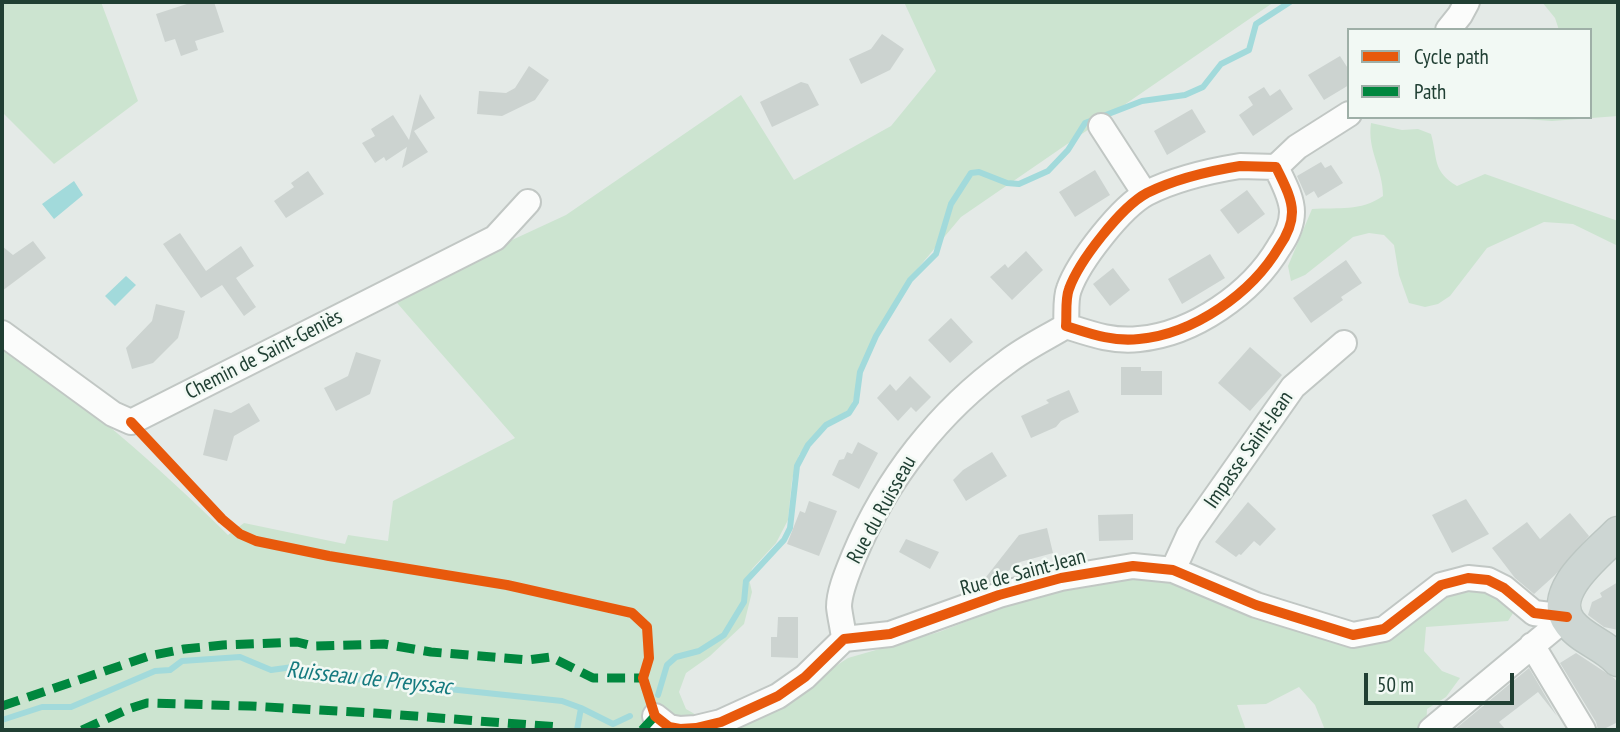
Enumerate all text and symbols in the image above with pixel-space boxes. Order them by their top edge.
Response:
legend [1347,28,1592,119]
text: Cycle path [1414,43,1489,70]
text: Path [1414,78,1446,105]
street label: Chemin de Saint-Geniès [181,305,347,405]
street label: Impasse Saint-Jean [1199,387,1299,513]
street label: Rue du Ruisseau [842,452,922,568]
street label: Rue de Saint-Jean [958,544,1088,602]
water label: Ruisseau de Preyssac [285,657,453,701]
scale bar [1368,658,1518,702]
text: 50 m [1377,671,1414,698]

